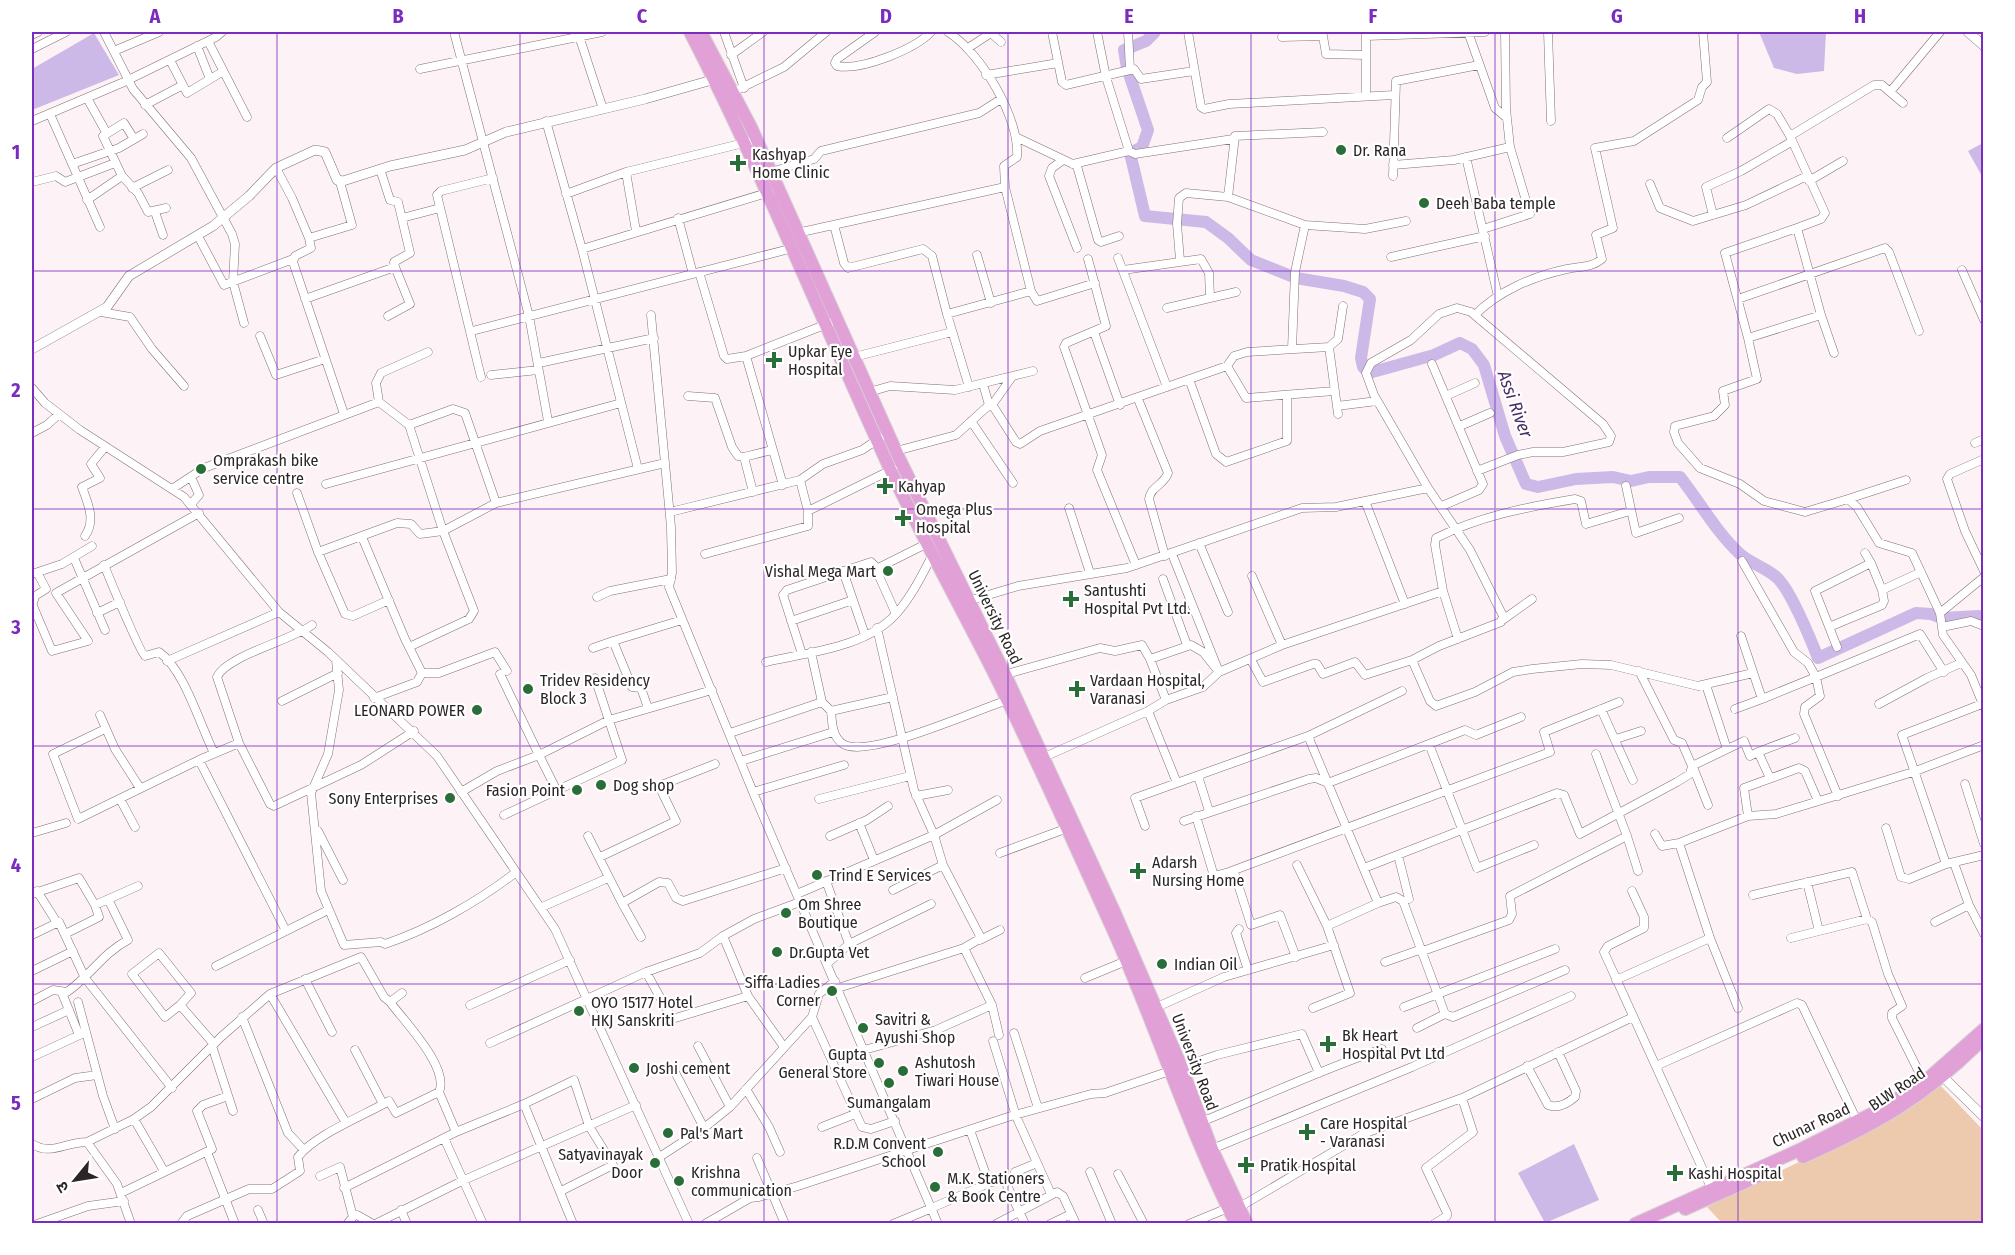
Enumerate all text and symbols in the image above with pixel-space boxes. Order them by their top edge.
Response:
text: A [149,4,162,28]
text: B [392,4,404,28]
text: C [637,4,648,28]
text: D [880,4,892,28]
text: E [1124,4,1134,28]
text: F [1369,4,1378,28]
text: G [1611,4,1623,28]
text: H [1854,4,1866,28]
text: 1 [12,140,20,164]
place label: Dr. Rana [1353,141,1407,160]
marker: Dr. Rana [1334,143,1348,157]
place label: Kashyap Home Clinic [752,145,830,182]
marker: Kashyap Home Clinic [729,154,747,172]
place label: Deeh Baba temple [1436,194,1556,213]
marker: Deeh Baba temple [1417,196,1431,210]
place label: Upkar Eye Hospital [788,342,853,379]
marker: Upkar Eye Hospital [765,351,783,369]
water label: Assi River [1492,366,1538,441]
text: 2 [10,378,21,402]
place label: Omprakash bike service centre [213,451,319,488]
marker: Omprakash bike service centre [194,462,208,476]
marker: Kahyap [876,477,894,495]
place label: Kahyap [898,477,946,496]
place label: Omega Plus Hospital [916,500,993,537]
marker: Omega Plus Hospital [894,509,912,527]
place label: Vishal Mega Mart [765,562,877,581]
marker: Vishal Mega Mart [881,564,895,578]
street label: University Road [964,567,1026,667]
place label: Santushti Hospital Pvt Ltd. [1084,581,1190,618]
marker: Santushti Hospital Pvt Ltd. [1062,590,1080,608]
text: 3 [10,615,21,639]
place label: Tridev Residency Block 3 [540,671,651,708]
place label: Vardaan Hospital, Varanasi [1090,671,1205,708]
marker: Vardaan Hospital, Varanasi [1068,680,1086,698]
marker: Tridev Residency Block 3 [521,682,535,696]
place label: LEONARD POWER [354,701,465,720]
marker: LEONARD POWER [470,703,484,717]
place label: Dog shop [613,776,674,795]
marker: Dog shop [594,778,608,792]
place label: Fasion Point [486,781,566,800]
marker: Fasion Point [570,783,584,797]
place label: Sony Enterprises [328,789,438,808]
marker: Sony Enterprises [443,791,457,805]
text: 4 [11,853,21,877]
place label: Adarsh Nursing Home [1152,853,1244,890]
marker: Adarsh Nursing Home [1129,862,1147,880]
place label: Trind E Services [829,866,932,885]
marker: Trind E Services [810,868,824,882]
place label: Om Shree Boutique [798,895,862,932]
marker: Om Shree Boutique [779,906,793,920]
place label: Dr.Gupta Vet [789,943,870,962]
marker: Dr.Gupta Vet [770,945,784,959]
place label: Indian Oil [1174,955,1238,974]
marker: Indian Oil [1155,957,1169,971]
place label: Siffa Ladies Corner [745,973,820,1010]
marker: Siffa Ladies Corner [825,984,839,998]
place label: OYO 15177 Hotel HKJ Sanskriti [591,993,693,1030]
marker: OYO 15177 Hotel HKJ Sanskriti [572,1004,586,1018]
place label: Savitri & Ayushi Shop [875,1010,955,1047]
street label: University Road [1168,1011,1222,1113]
marker: Savitri & Ayushi Shop [856,1021,870,1035]
place label: Bk Heart Hospital Pvt Ltd [1342,1026,1445,1063]
marker: Bk Heart Hospital Pvt Ltd [1319,1035,1337,1053]
place label: Gupta General Store [778,1045,867,1082]
place label: Ashutosh Tiwari House [915,1053,999,1090]
marker: Gupta General Store [872,1056,886,1070]
place label: Joshi cement [646,1059,731,1078]
marker: Joshi cement [627,1061,641,1075]
street label: BLW Road [1865,1063,1929,1115]
marker: Ashutosh Tiwari House [896,1064,910,1078]
marker: Sumangalam [882,1076,896,1090]
text: 5 [11,1091,21,1115]
place label: Sumangalam [847,1093,931,1112]
street label: Chunar Road [1769,1099,1853,1151]
place label: Care Hospital - Varanasi [1320,1114,1407,1151]
marker: Care Hospital - Varanasi [1298,1123,1316,1141]
place label: Pal's Mart [680,1124,744,1143]
marker: Pal's Mart [661,1126,675,1140]
place label: R.D.M Convent School [833,1134,927,1171]
place label: Satyavinayak Door [558,1145,644,1182]
marker: R.D.M Convent School [931,1145,945,1159]
north arrow [45,1150,105,1210]
marker: Satyavinayak Door [648,1156,662,1170]
marker: Pratik Hospital [1237,1156,1255,1174]
place label: Pratik Hospital [1260,1156,1356,1175]
place label: Krishna communication [691,1163,792,1200]
marker: Kashi Hospital [1666,1164,1684,1182]
place label: Kashi Hospital [1688,1164,1782,1183]
place label: M.K. Stationers & Book Centre [947,1169,1045,1206]
marker: Krishna communication [672,1174,686,1188]
text: उ [52,1178,73,1196]
marker: M.K. Stationers & Book Centre [928,1180,942,1194]

